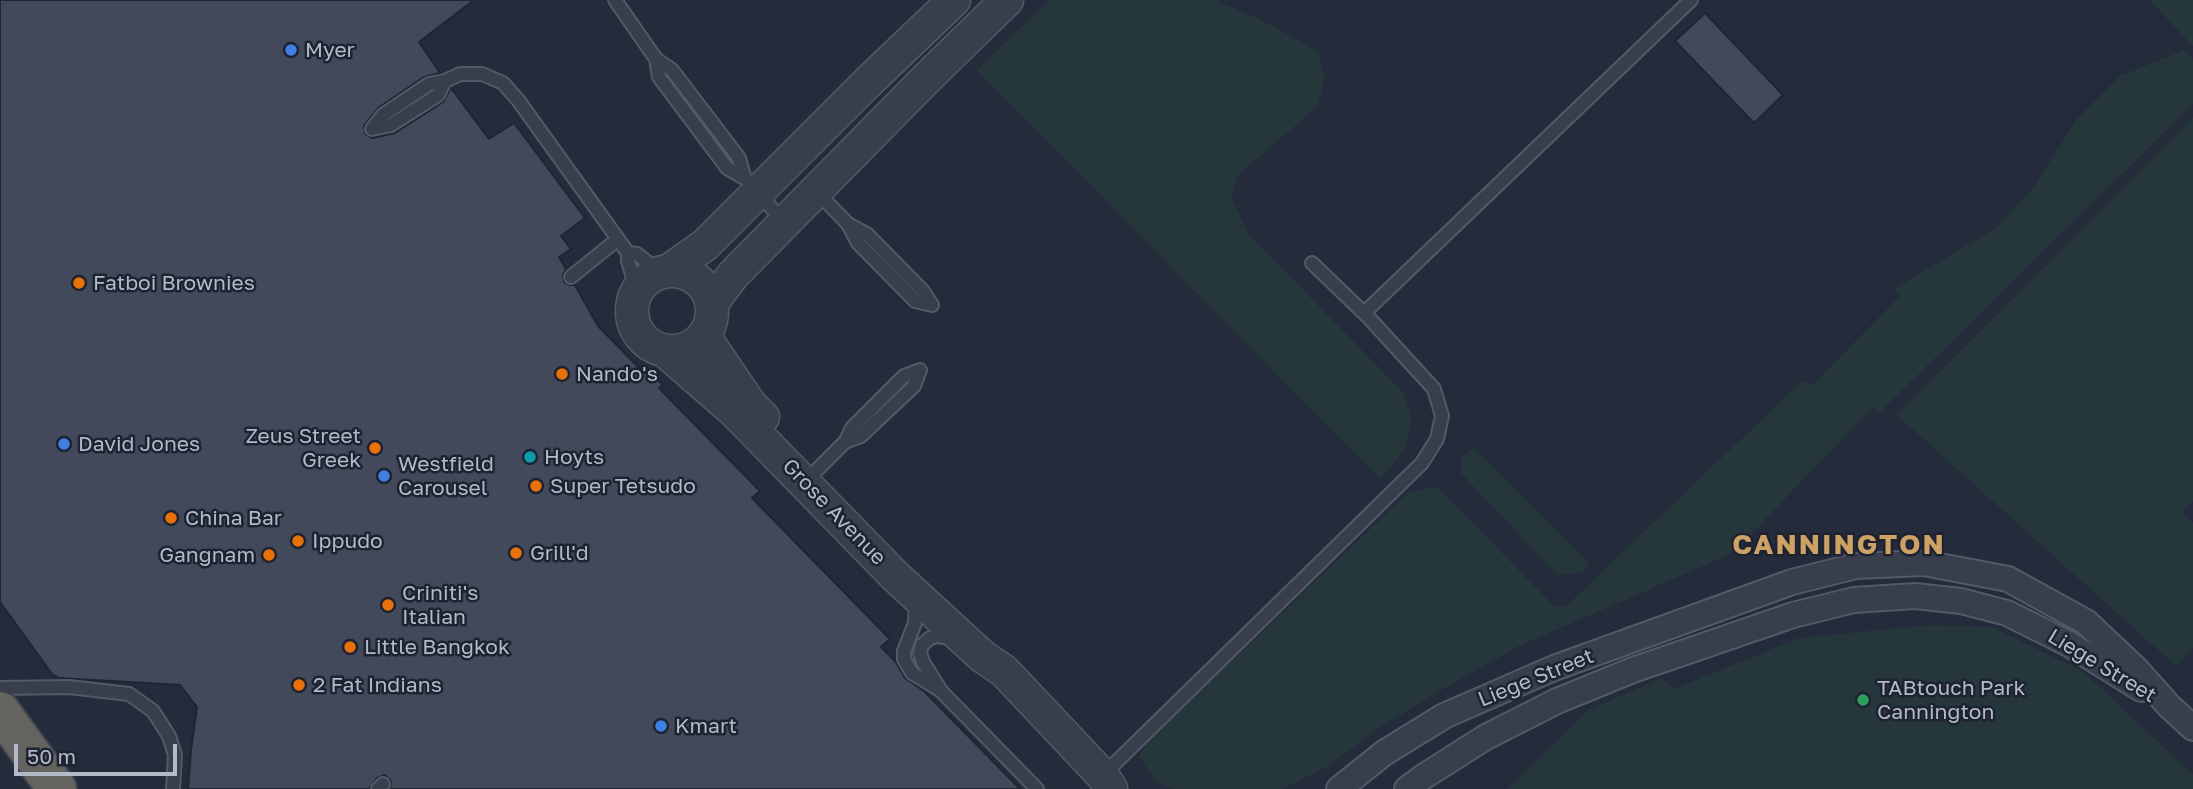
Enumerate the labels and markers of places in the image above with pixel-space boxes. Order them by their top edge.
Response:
place label: Myer [305,37,355,63]
marker: Myer [283,42,299,58]
place label: Fatboi Brownies [93,270,255,296]
marker: Fatboi Brownies [71,275,87,291]
place label: Nando's [576,361,658,387]
marker: Nando's [554,366,570,382]
place label: Zeus Street Greek [245,423,361,473]
place label: David Jones [78,431,200,457]
marker: David Jones [56,436,72,452]
marker: Zeus Street Greek [367,440,383,456]
place label: Hoyts [544,444,604,470]
marker: Hoyts [522,449,538,465]
place label: Westfield Carousel [398,451,494,501]
marker: Westfield Carousel [376,468,392,484]
place label: Super Tetsudo [550,473,696,499]
marker: Super Tetsudo [528,478,544,494]
place label: China Bar [185,505,282,531]
marker: China Bar [163,510,179,526]
place label: Ippudo [312,528,383,554]
marker: Ippudo [290,533,306,549]
place label: Grill'd [530,540,589,566]
place label: Gangnam [159,542,255,568]
marker: Grill'd [508,545,524,561]
marker: Gangnam [261,547,277,563]
place label: Criniti's Italian [402,580,478,630]
marker: Criniti's Italian [380,597,396,613]
place label: Little Bangkok [364,634,510,660]
marker: Little Bangkok [342,639,358,655]
place label: 2 Fat Indians [313,672,442,698]
place label: TABtouch Park Cannington [1877,675,2025,725]
marker: 2 Fat Indians [291,677,307,693]
marker: TABtouch Park Cannington [1855,692,1871,708]
place label: Kmart [675,713,737,739]
marker: Kmart [653,718,669,734]

